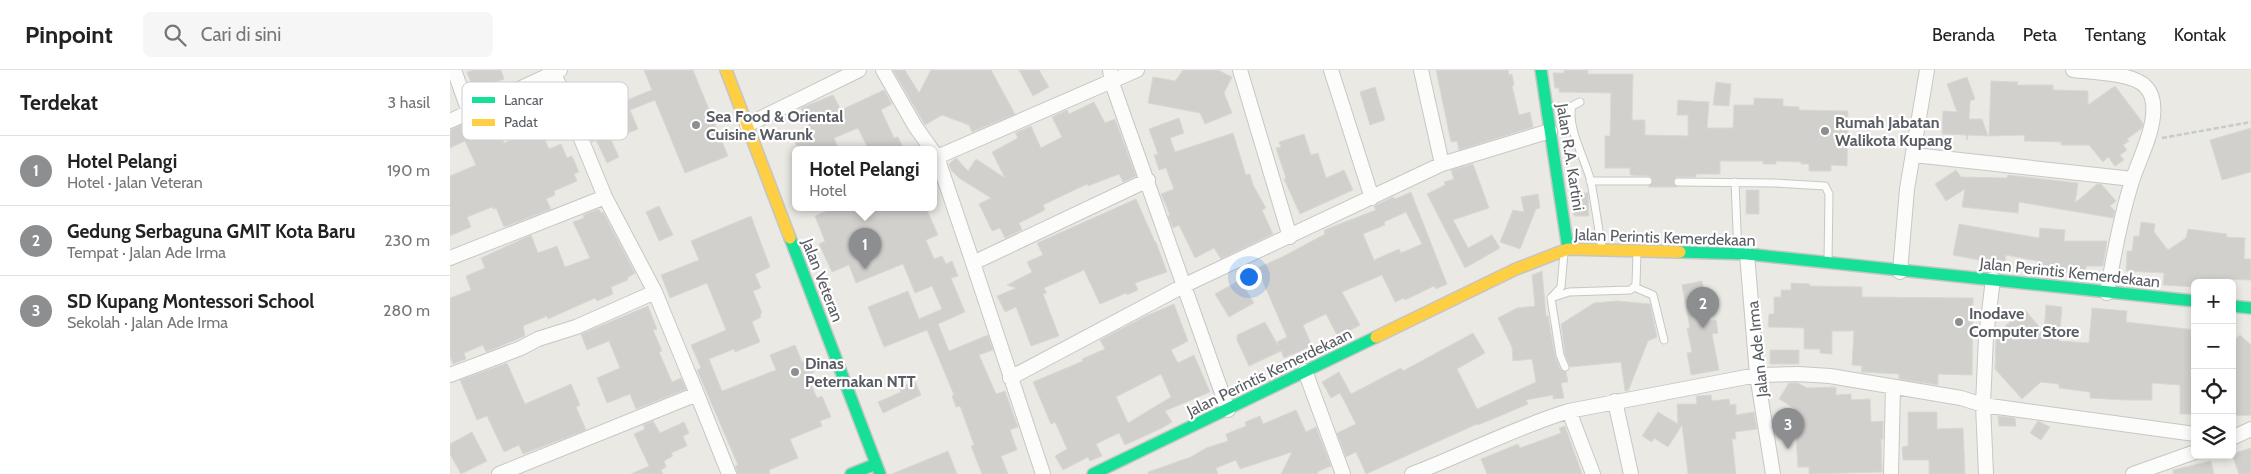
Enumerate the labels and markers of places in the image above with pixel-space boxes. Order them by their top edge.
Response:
place label: Sea Food & Oriental Cuisine Warunk [706,107,843,144]
place label: Rumah Jabatan Walikota Kupang [1835,113,1952,150]
marker: Sea Food & Oriental Cuisine Warunk [690,119,702,131]
marker: Rumah Jabatan Walikota Kupang [1819,125,1831,137]
pin: 1 [849,228,881,269]
pin: 2 [1687,287,1719,328]
place label: Inodave Computer Store [1969,304,2079,341]
marker: Inodave Computer Store [1953,316,1965,328]
place label: Dinas Peternakan NTT [805,354,916,391]
marker: Dinas Peternakan NTT [789,366,801,378]
pin: 3 [1772,408,1804,449]

